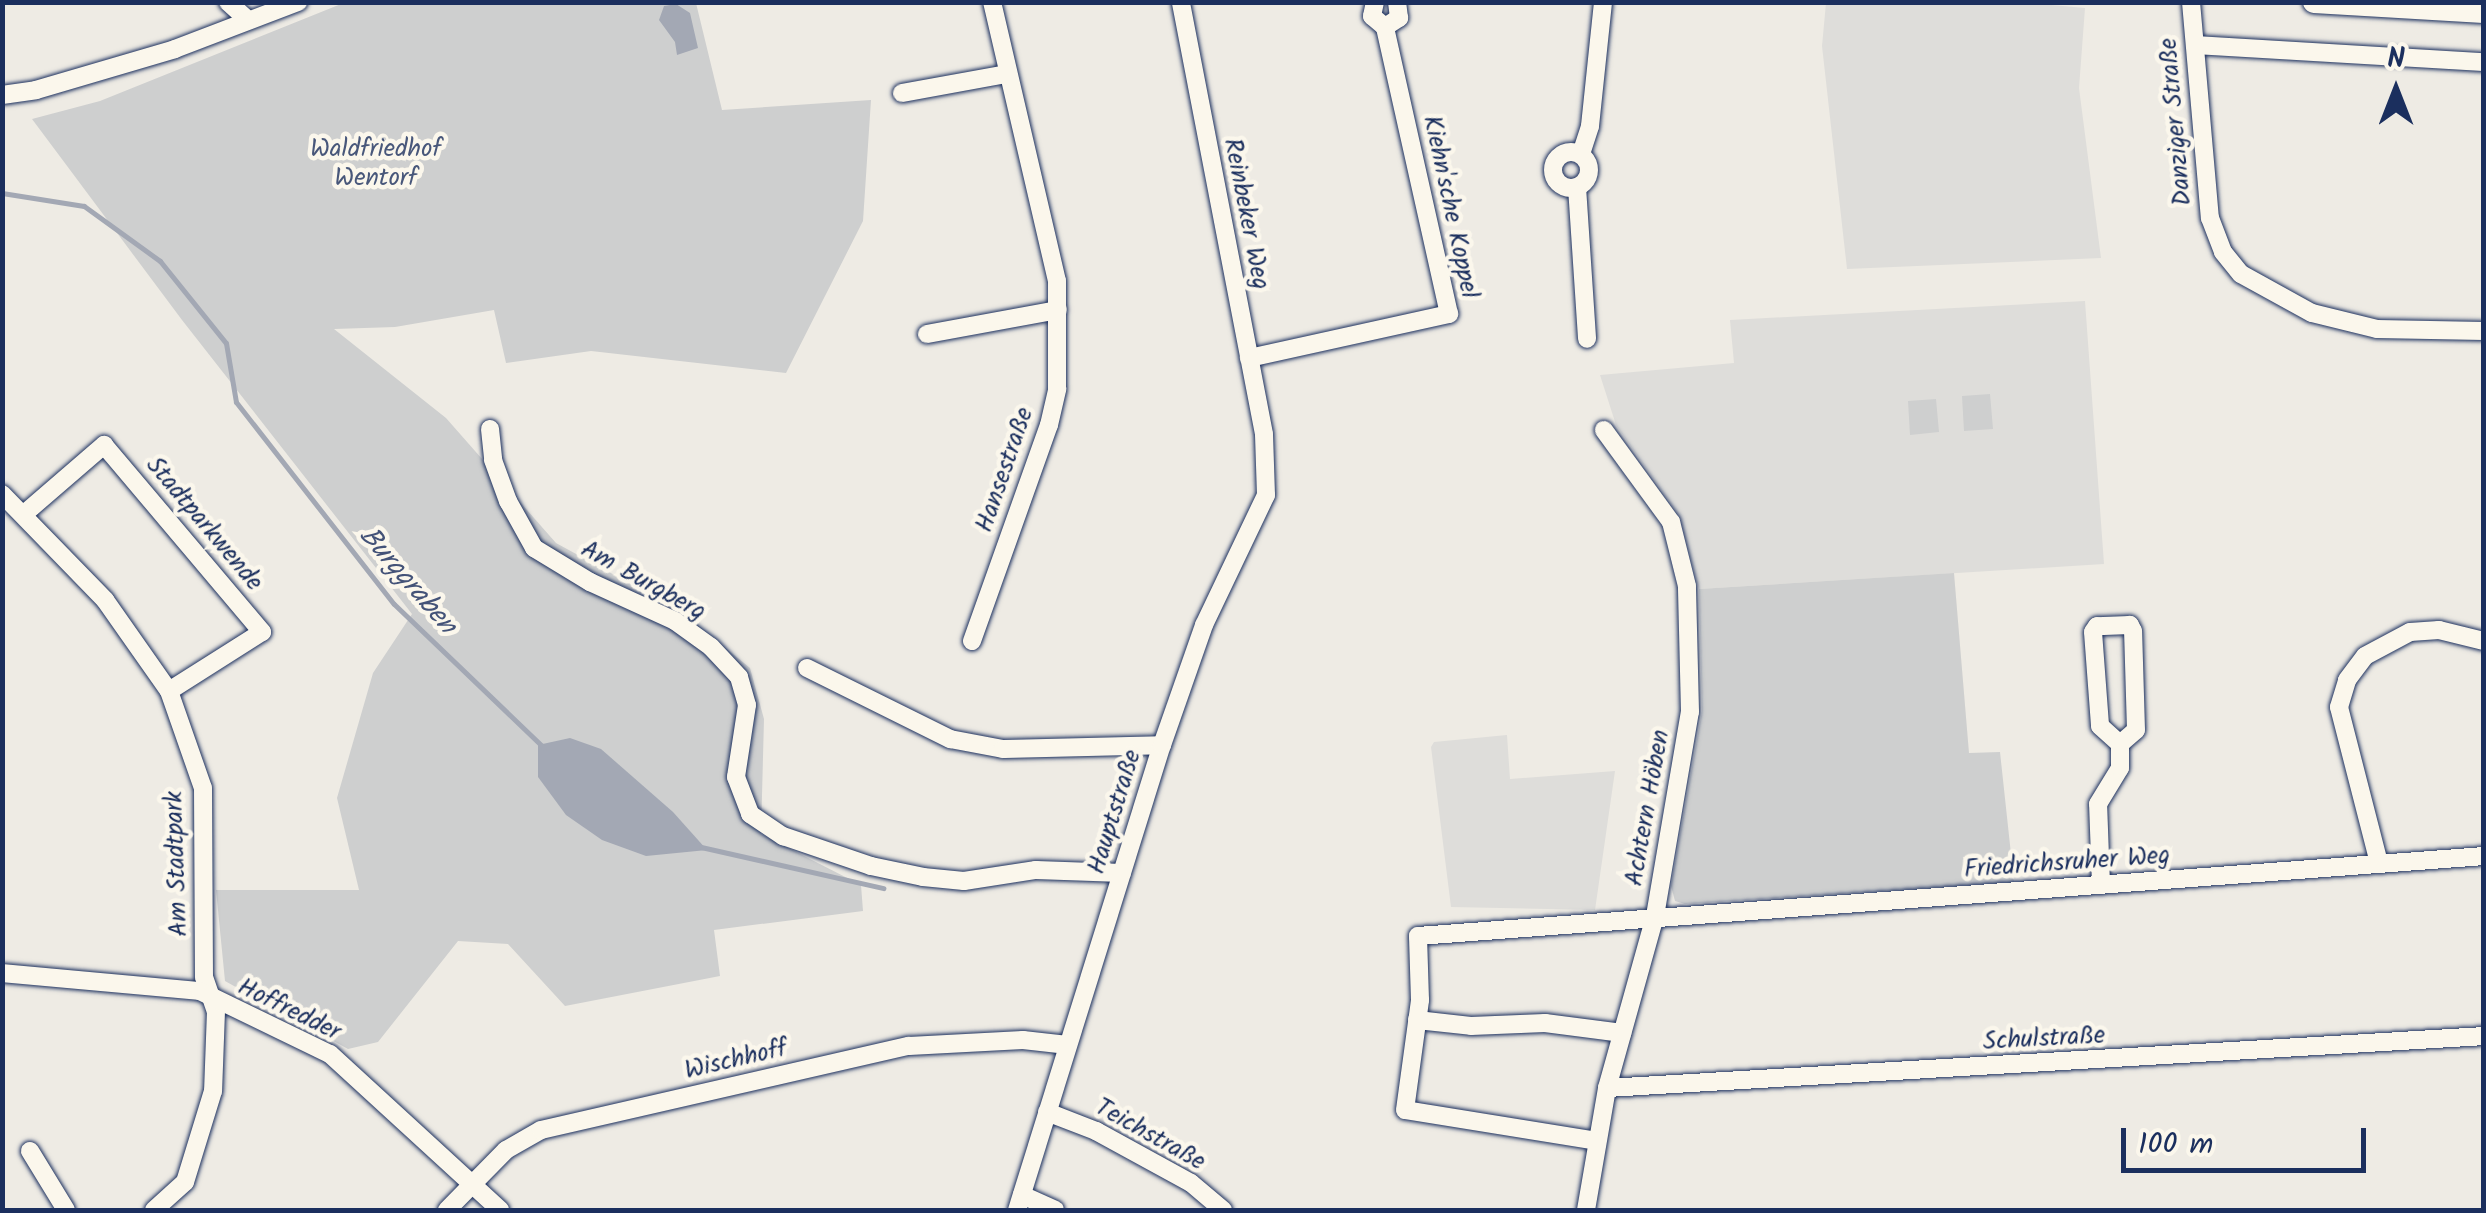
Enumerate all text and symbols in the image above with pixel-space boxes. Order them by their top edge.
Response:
street label: Danziger Straße [2154,37,2198,207]
text: N [2387,37,2405,82]
north arrow [2346,40,2446,140]
street label: Kiehn'sche Koppel [1416,113,1484,301]
park label: Waldfriedhof Wentorf [310,135,442,194]
street label: Reinbeker Weg [1217,136,1275,292]
street label: Hansestraße [970,404,1040,536]
street label: Stadtparkwende [139,451,269,597]
water label: Burggraben [351,520,463,642]
street label: Am Burgberg [575,534,711,628]
street label: Achtern Höben [1620,728,1676,888]
street label: Hauptstraße [1082,746,1148,878]
street label: Am Stadtpark [159,791,195,937]
street label: Friedrichsruher Weg [1963,841,2171,885]
street label: Hoffredder [233,972,345,1048]
street label: Schulstraße [1982,1021,2106,1057]
street label: Wischhoff [682,1034,790,1086]
street label: Teichstraße [1090,1092,1210,1178]
scale bar [2126,1108,2371,1170]
text: 100 m [2138,1121,2213,1169]

